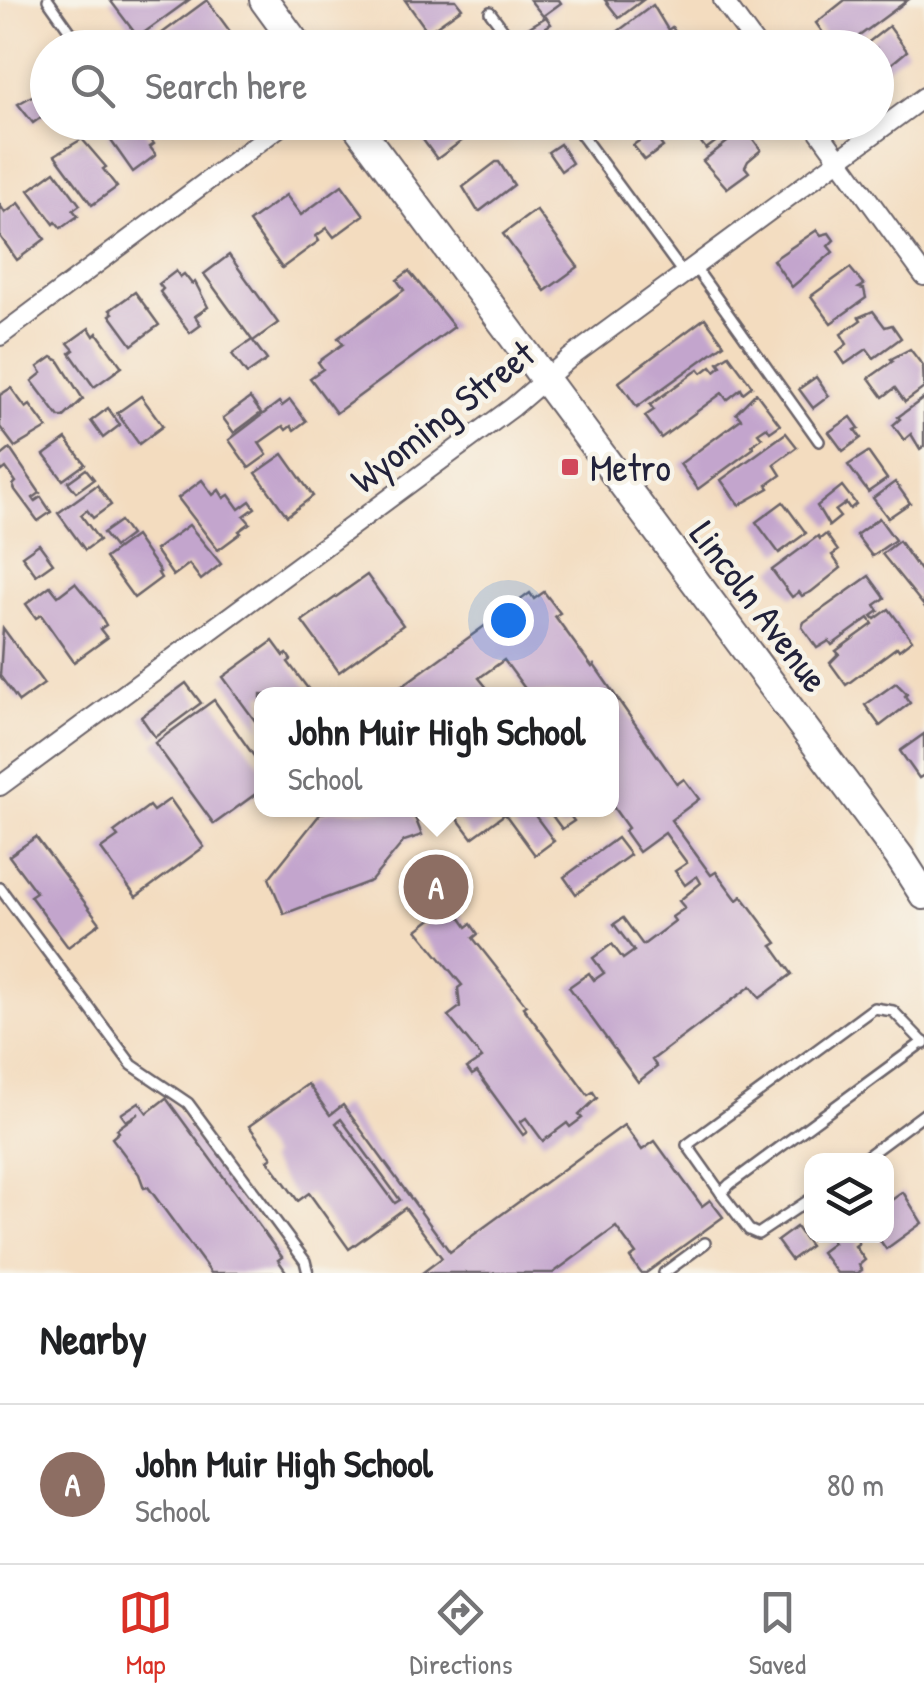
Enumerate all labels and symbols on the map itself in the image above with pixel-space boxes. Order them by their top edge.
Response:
street label: Wyoming Street [339,327,546,504]
place label: Metro [590,441,671,493]
marker: Metro [559,456,581,478]
street label: Lincoln Avenue [678,510,842,702]
your location [483,595,534,646]
pin: A [404,850,468,924]

